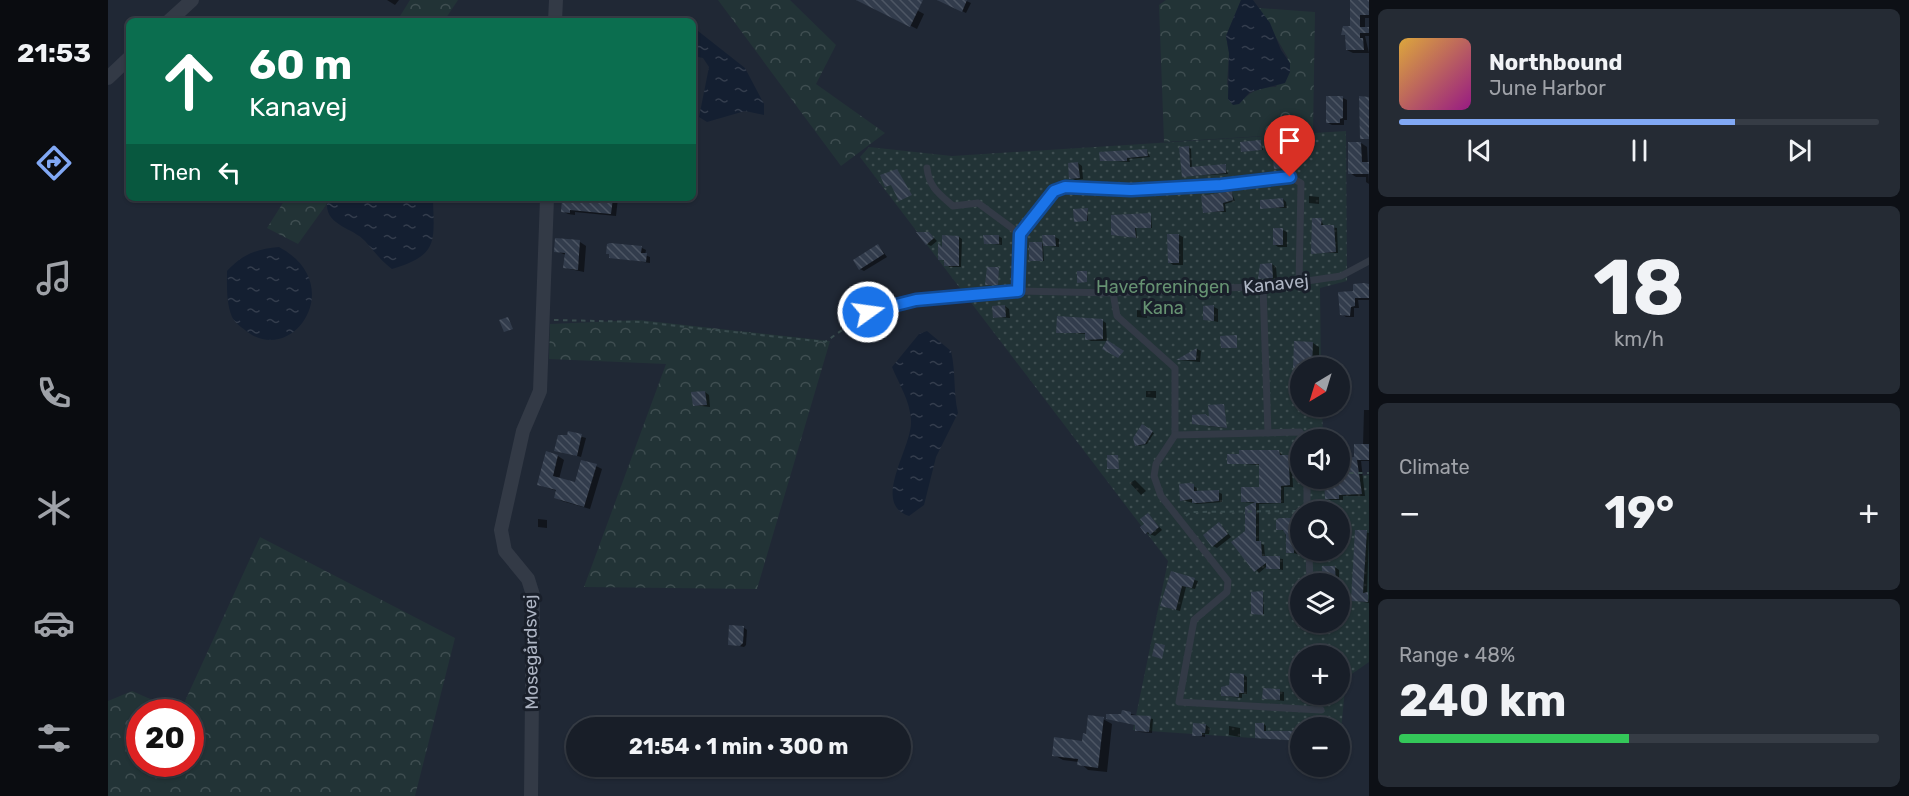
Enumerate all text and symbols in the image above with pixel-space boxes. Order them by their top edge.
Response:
text: 21:53 [17,37,91,69]
text: 60 m [249,40,352,90]
icon: ahead [150,42,228,120]
text: Northbound [1489,49,1622,76]
text: June Harbor [1489,76,1606,100]
text: Kanavej [249,91,347,123]
pin [1264,115,1315,177]
icon: arrive [1273,124,1306,157]
icon: previous [1463,134,1496,167]
icon: pause [1623,134,1656,167]
icon: next [1783,134,1816,167]
icon: directions [33,142,75,184]
icon: left [213,156,246,189]
text: Then [150,159,201,186]
text: 18 [1593,241,1685,334]
icon: music [33,257,75,299]
street label: Kanavej [1242,270,1310,298]
park label: Haveforeningen Kana [1096,276,1230,319]
position arrow [836,280,900,344]
text: km/h [1614,327,1664,351]
north arrow [1290,357,1350,417]
map controls [1290,357,1350,777]
icon: phone [33,372,75,414]
button: sound [1290,429,1350,489]
text: Climate [1399,455,1470,479]
text: 19° [1605,486,1674,539]
icon: climate [33,487,75,529]
text: − [1399,493,1420,532]
text: + [1858,493,1879,532]
button: search [1290,501,1350,561]
button: layers [1290,573,1350,633]
street label: Mosegårdsvej [519,594,543,710]
icon: car [33,602,75,644]
text: Range · 48% [1399,643,1515,667]
button: + [1290,645,1350,705]
text: 240 km [1399,674,1567,727]
speed limit sign: 20 [126,699,204,777]
icon: filters [33,717,75,759]
button: − [1290,717,1350,777]
text: 21:54 · 1 min · 300 m [629,733,848,760]

